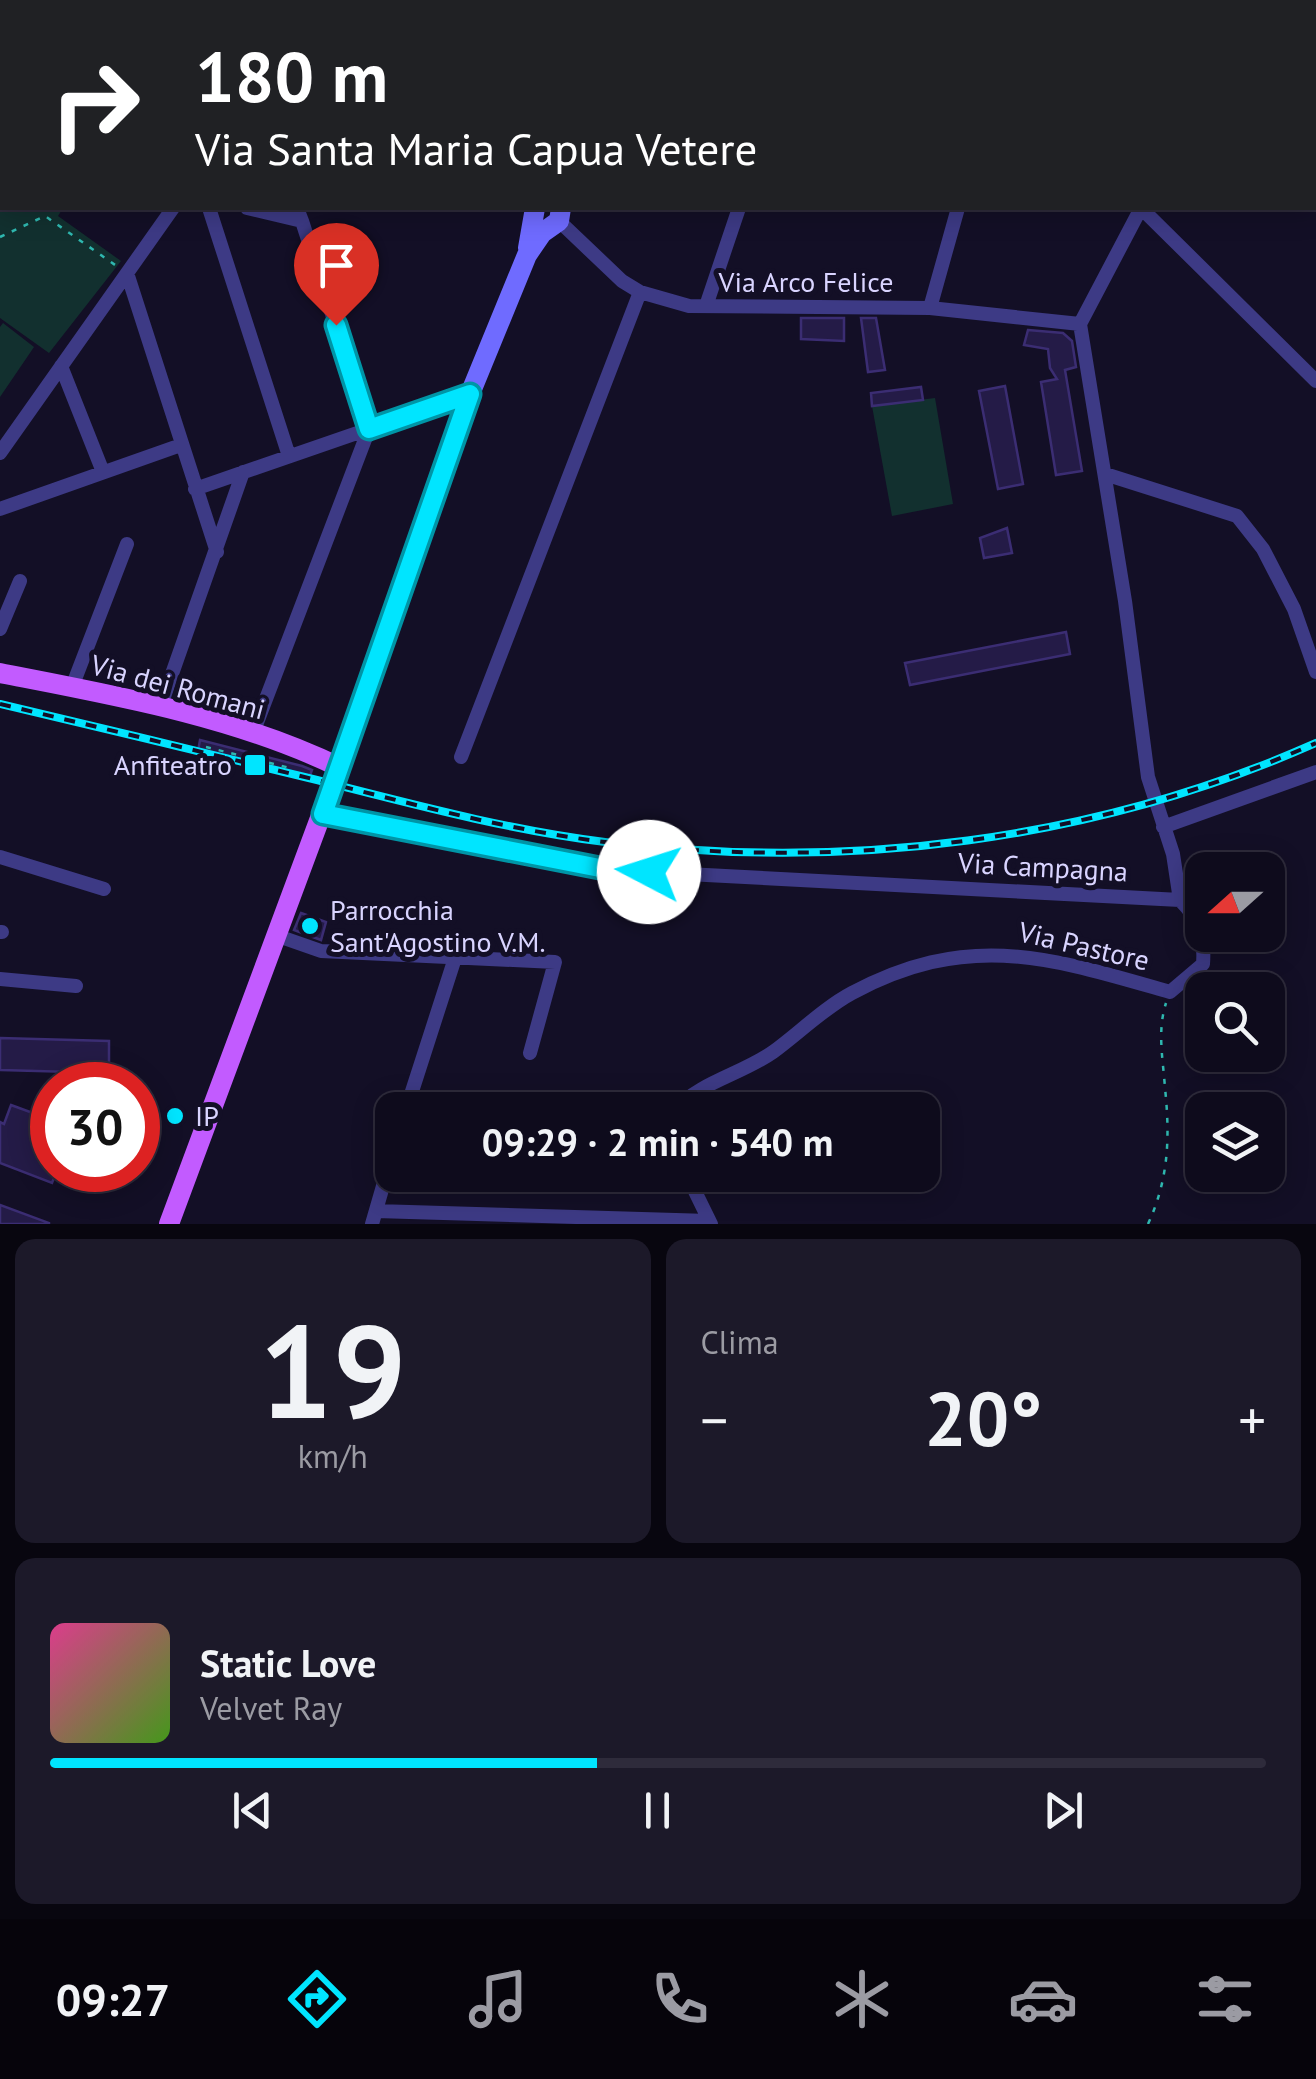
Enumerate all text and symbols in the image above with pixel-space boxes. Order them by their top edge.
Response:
text: 180 m [195,31,388,121]
icon: right [30,40,160,170]
text: Via Santa Maria Capua Vetere [195,119,757,177]
pin [294,223,379,326]
icon: arrive [309,238,364,293]
street label: Via Arco Felice [718,263,893,300]
street label: Via dei Romani [86,645,269,728]
place label: Anfiteatro [114,746,232,783]
marker: Anfiteatro [242,752,268,778]
position arrow [597,820,701,924]
street label: Via Campagna [956,844,1129,889]
north arrow [1185,852,1285,952]
map controls [1185,852,1285,1192]
place label: Parrocchia Sant'Agostino V.M. [330,891,545,960]
street label: Via Pastore [1014,912,1153,979]
marker: Parrocchia Sant'Agostino V.M. [299,915,321,937]
button: search [1185,972,1285,1072]
speed limit sign: 30 [30,1062,160,1192]
button: layers [1185,1092,1285,1192]
place label: IP [195,1097,219,1134]
marker: IP [164,1105,186,1127]
text: 09:29 · 2 min · 540 m [482,1117,833,1166]
text: 19 [259,1286,406,1454]
text: Clima [701,1321,779,1363]
text: 20° [924,1370,1042,1467]
text: − [701,1384,728,1455]
text: + [1238,1384,1266,1455]
text: km/h [298,1435,368,1477]
text: Static Love [200,1638,376,1687]
text: Velvet Ray [200,1687,342,1729]
icon: previous [225,1783,280,1838]
icon: pause [630,1783,685,1838]
icon: next [1036,1783,1091,1838]
icon: directions [282,1964,352,2034]
icon: music [463,1964,533,2034]
icon: phone [645,1964,715,2034]
icon: climate [827,1964,897,2034]
icon: car [1008,1964,1078,2034]
icon: filters [1190,1964,1260,2034]
text: 09:27 [56,1970,170,2028]

